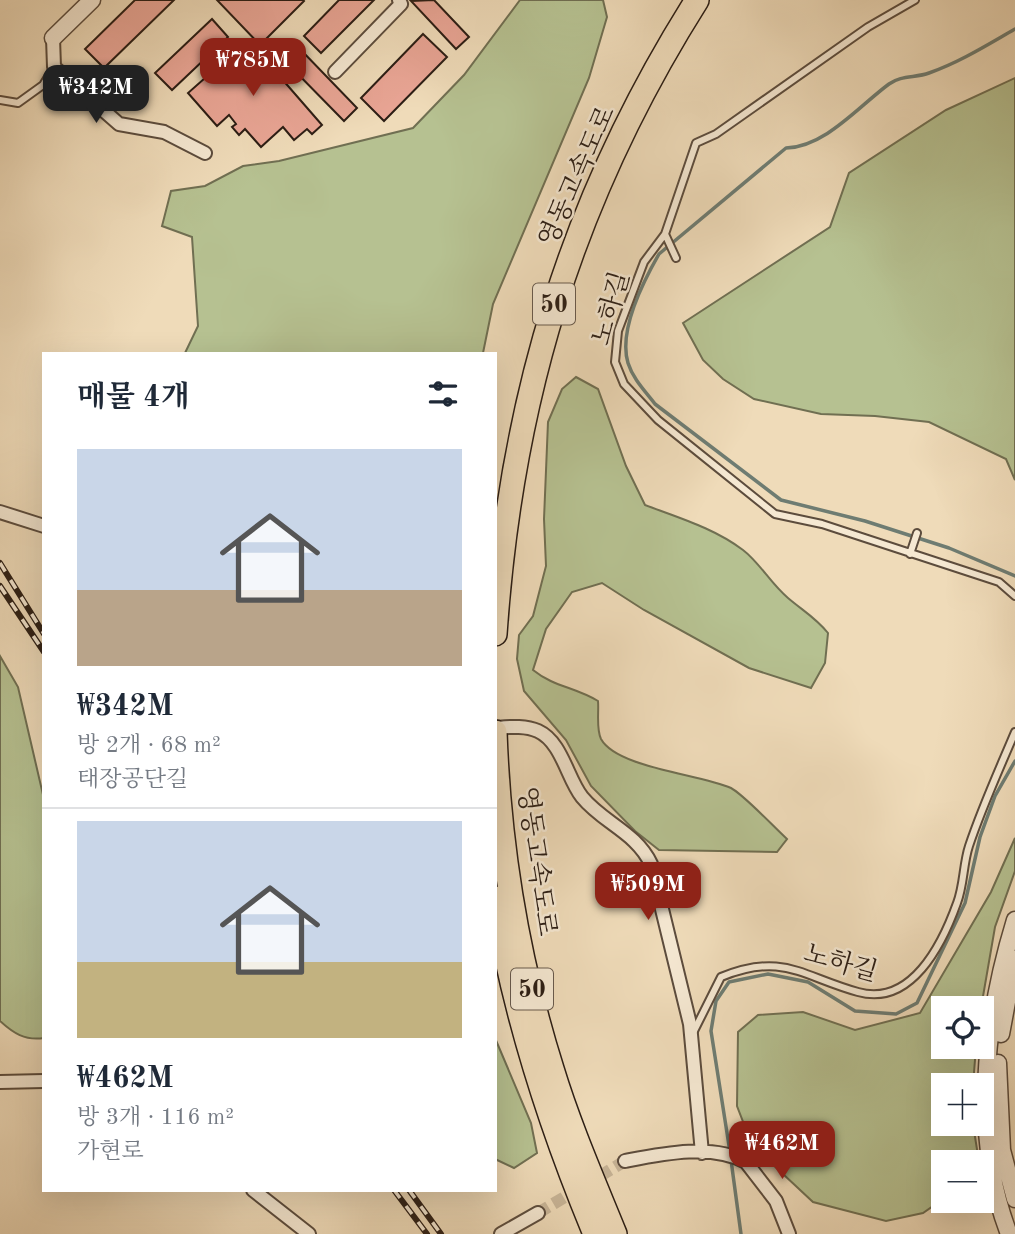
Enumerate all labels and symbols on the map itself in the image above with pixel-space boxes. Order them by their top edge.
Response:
pin: ₩785M [204,38,302,98]
pin: ₩342M [47,66,145,125]
street label: 영동고속도로 [533,102,620,251]
street label: 노하길 [587,268,635,348]
road number: 50 [533,284,575,324]
street label: 영동고속도로 [513,785,561,938]
pin: ₩509M [599,862,697,922]
street label: 노하길 [801,939,881,987]
road number: 50 [511,968,553,1009]
pin: ₩462M [733,1122,831,1181]

